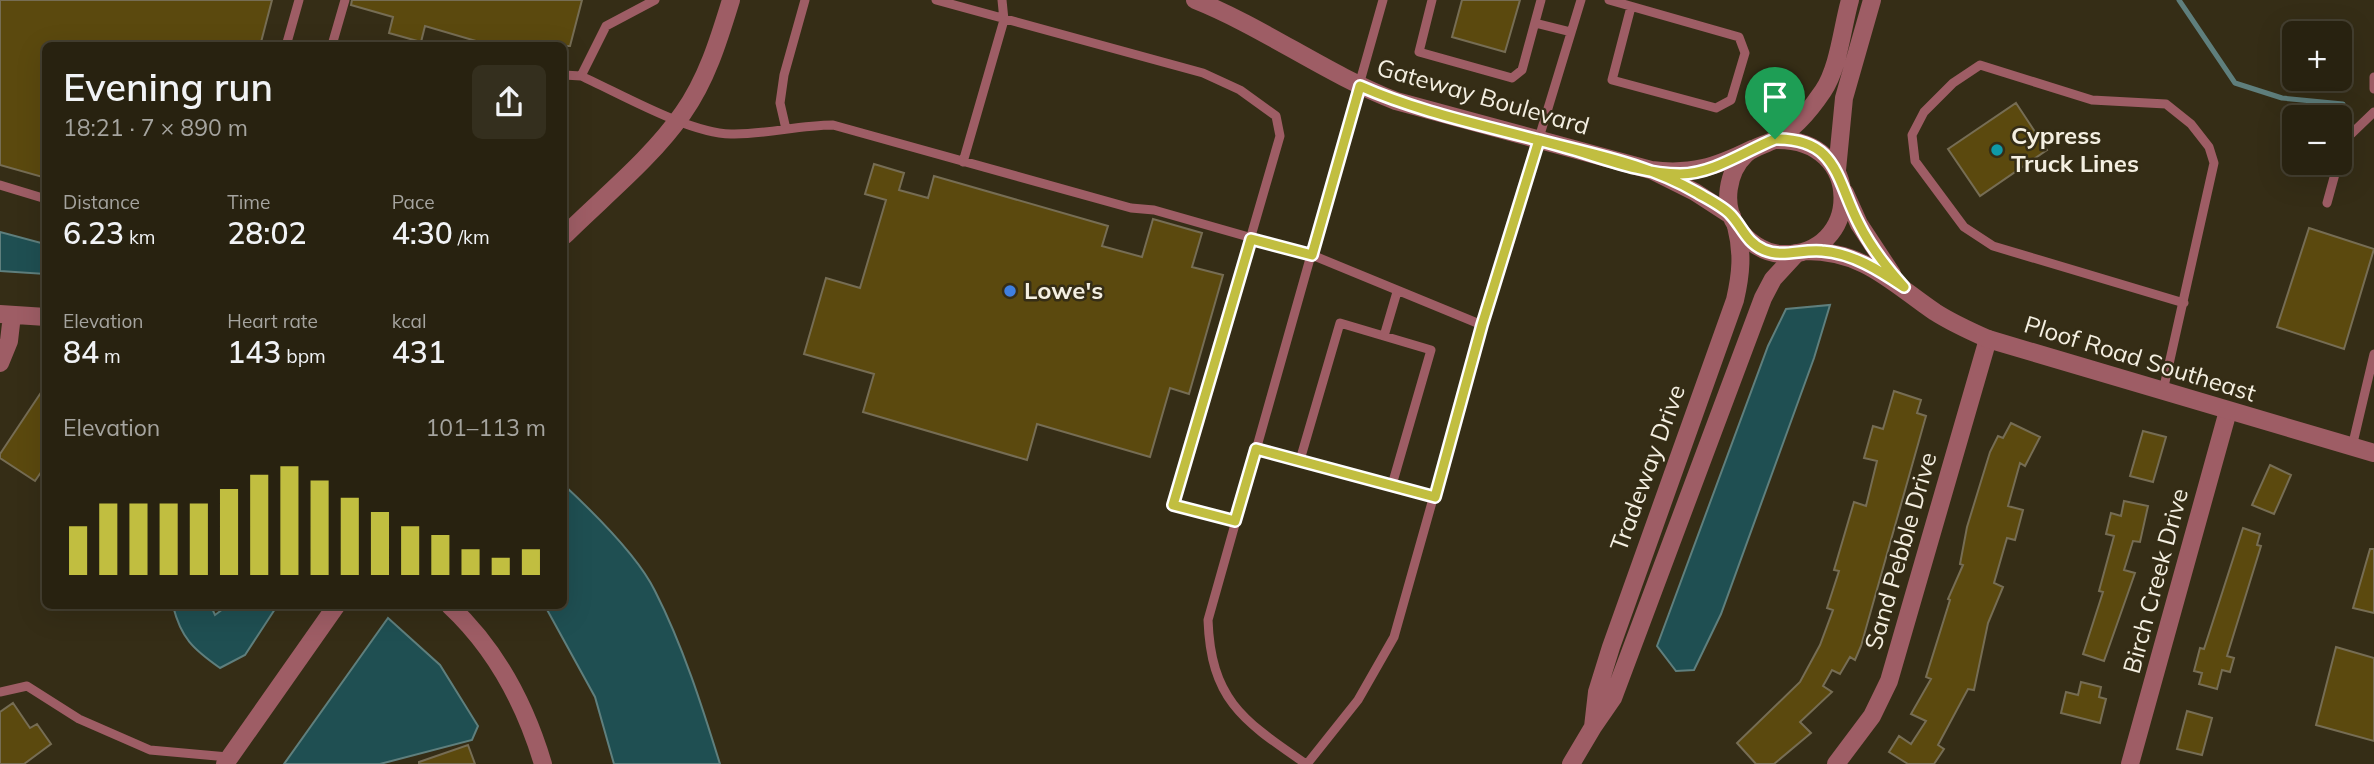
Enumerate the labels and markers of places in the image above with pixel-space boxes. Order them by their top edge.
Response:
pin [1745,67,1805,139]
place label: Cypress Truck Lines [2011,120,2139,178]
marker: Cypress Truck Lines [1989,142,2005,158]
place label: Lowe's [1024,275,1103,305]
marker: Lowe's [1002,283,1018,299]

